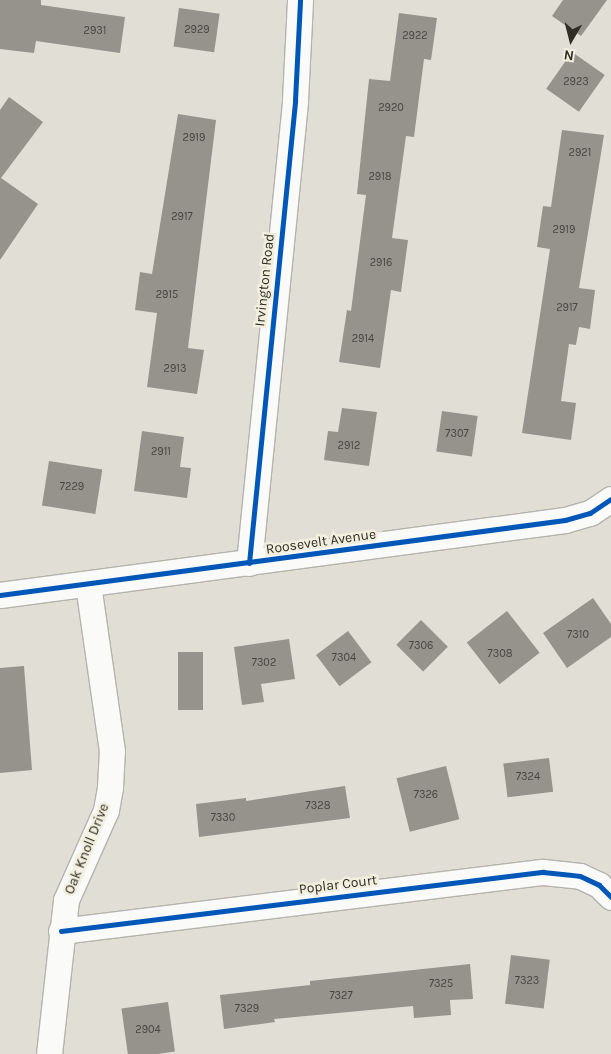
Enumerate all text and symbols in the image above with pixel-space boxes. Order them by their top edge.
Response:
north arrow [546,15,596,65]
house number: 2929 [184,23,210,37]
house number: 2931 [84,24,106,38]
house number: 2922 [402,29,428,43]
text: N [563,46,575,64]
house number: 2923 [563,75,589,89]
house number: 2920 [378,101,404,115]
house number: 2919 [183,131,205,145]
house number: 2921 [569,146,591,160]
house number: 2918 [368,170,392,184]
house number: 2917 [171,210,193,224]
house number: 2919 [553,223,575,237]
street label: Irvington Road [252,233,278,327]
house number: 2916 [370,256,392,270]
house number: 2915 [156,288,178,302]
house number: 2917 [556,301,578,315]
house number: 2914 [352,332,374,346]
house number: 2913 [164,362,186,376]
house number: 7307 [445,427,469,441]
house number: 2912 [338,439,360,453]
house number: 2911 [151,445,171,459]
house number: 7229 [60,480,84,494]
street label: Roosevelt Avenue [265,526,377,558]
house number: 7310 [567,628,589,642]
house number: 7306 [409,639,433,653]
house number: 7308 [488,647,512,661]
house number: 7304 [332,651,356,665]
house number: 7302 [252,656,276,670]
house number: 7324 [516,770,540,784]
house number: 7326 [414,788,438,802]
house number: 7328 [306,799,330,813]
street label: Oak Knoll Drive [61,801,113,897]
house number: 7330 [211,811,235,825]
street label: Poplar Court [298,872,378,898]
house number: 7323 [515,974,539,988]
house number: 7325 [429,977,453,991]
house number: 7327 [329,989,353,1003]
house number: 7329 [235,1002,259,1016]
house number: 2904 [135,1023,161,1037]

